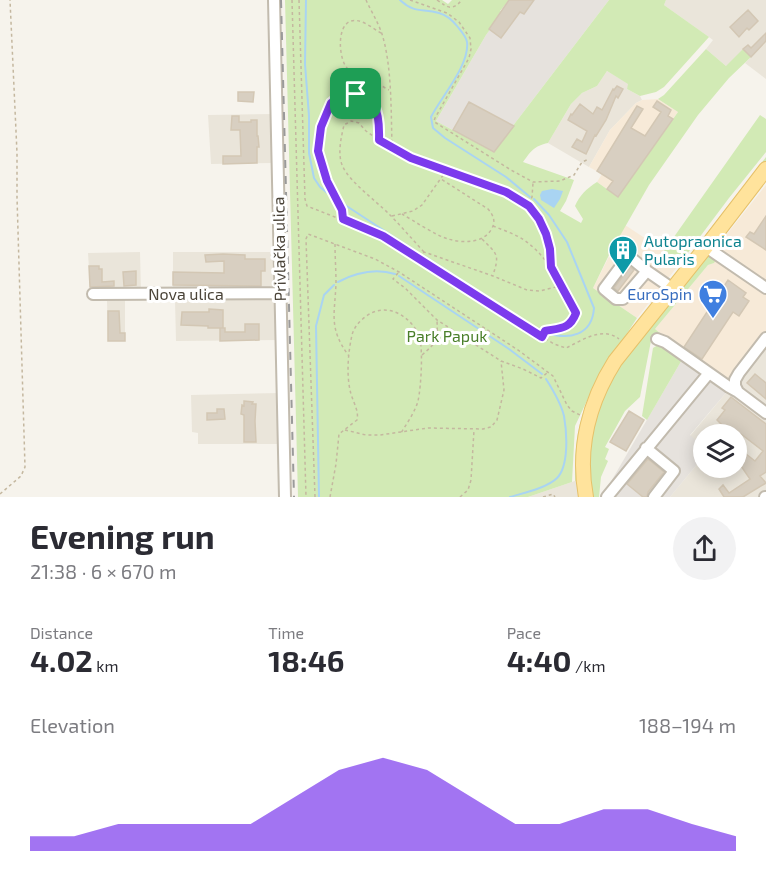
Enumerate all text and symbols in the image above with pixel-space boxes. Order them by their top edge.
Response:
pin [330,68,381,119]
icon: arrive [339,77,372,110]
street label: Privlačka ulica [268,197,289,301]
place label: Autopraonica Pularis [644,231,742,268]
building icon: Autopraonica Pularis [607,234,639,276]
supermarket icon: EuroSpin [697,278,729,320]
street label: Nova ulica [148,284,224,303]
place label: EuroSpin [627,284,692,303]
park label: Park Papuk [407,326,487,345]
map controls [693,424,747,478]
button: layers [693,424,747,478]
text: Evening run [30,516,215,556]
button: share [673,517,736,580]
text: 21:38 · 6 × 670 m [30,559,177,583]
text: Distance [30,623,93,642]
text: Time [268,623,304,642]
text: Pace [507,623,541,642]
text: 4.02 [30,642,93,678]
text: 18:46 [268,642,345,678]
text: 4:40 [507,642,572,678]
text: km [93,656,119,675]
text: /km [572,656,606,675]
text: Elevation [30,713,115,737]
text: 188–194 m [639,713,736,737]

